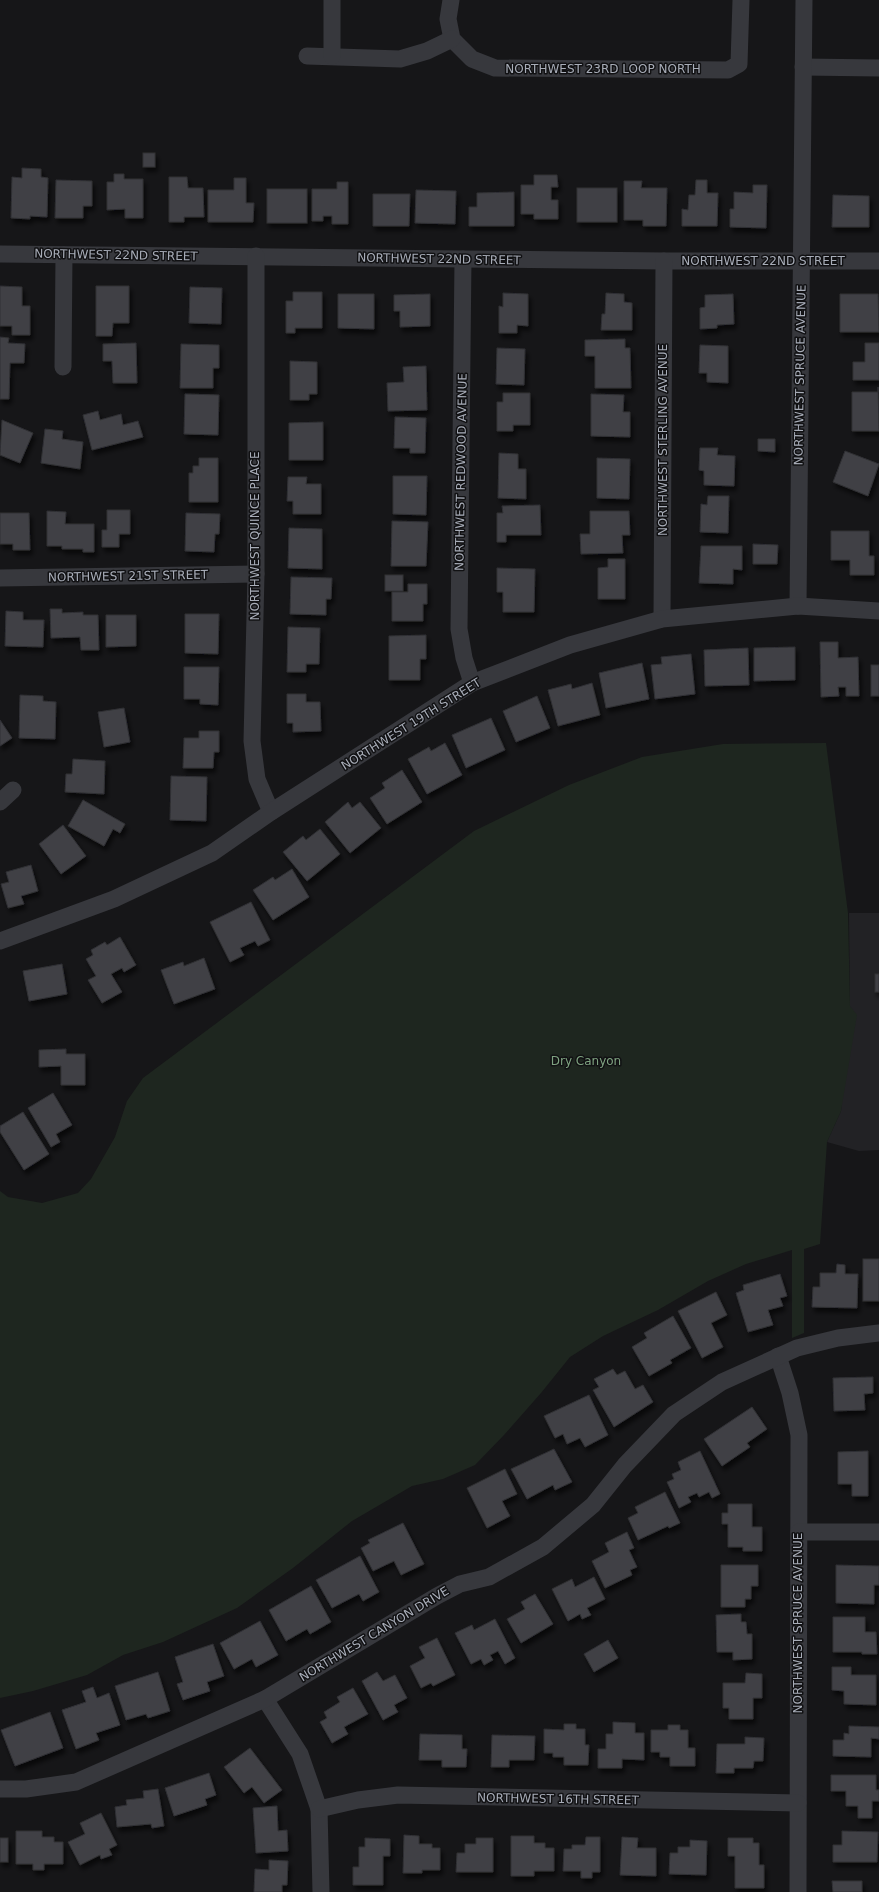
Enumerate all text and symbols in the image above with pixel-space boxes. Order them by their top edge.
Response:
street label: NORTHWEST 23RD LOOP NORTH [505,62,701,76]
street label: NORTHWEST 22ND STREET [34,247,199,263]
street label: NORTHWEST 22ND STREET [357,251,522,267]
street label: NORTHWEST 22ND STREET [681,254,845,268]
street label: NORTHWEST SPRUCE AVENUE [791,285,809,465]
street label: NORTHWEST STERLING AVENUE [656,344,670,536]
street label: NORTHWEST REDWOOD AVENUE [452,373,470,571]
street label: NORTHWEST QUINCE PLACE [248,451,262,621]
street label: NORTHWEST 21ST STREET [48,568,209,584]
street label: NORTHWEST 19TH STREET [339,675,484,773]
park label: Dry Canyon [551,1054,621,1068]
street label: NORTHWEST SPRUCE AVENUE [791,1533,805,1713]
street label: NORTHWEST CANYON DRIVE [297,1584,451,1684]
street label: NORTHWEST 16TH STREET [477,1791,640,1807]

